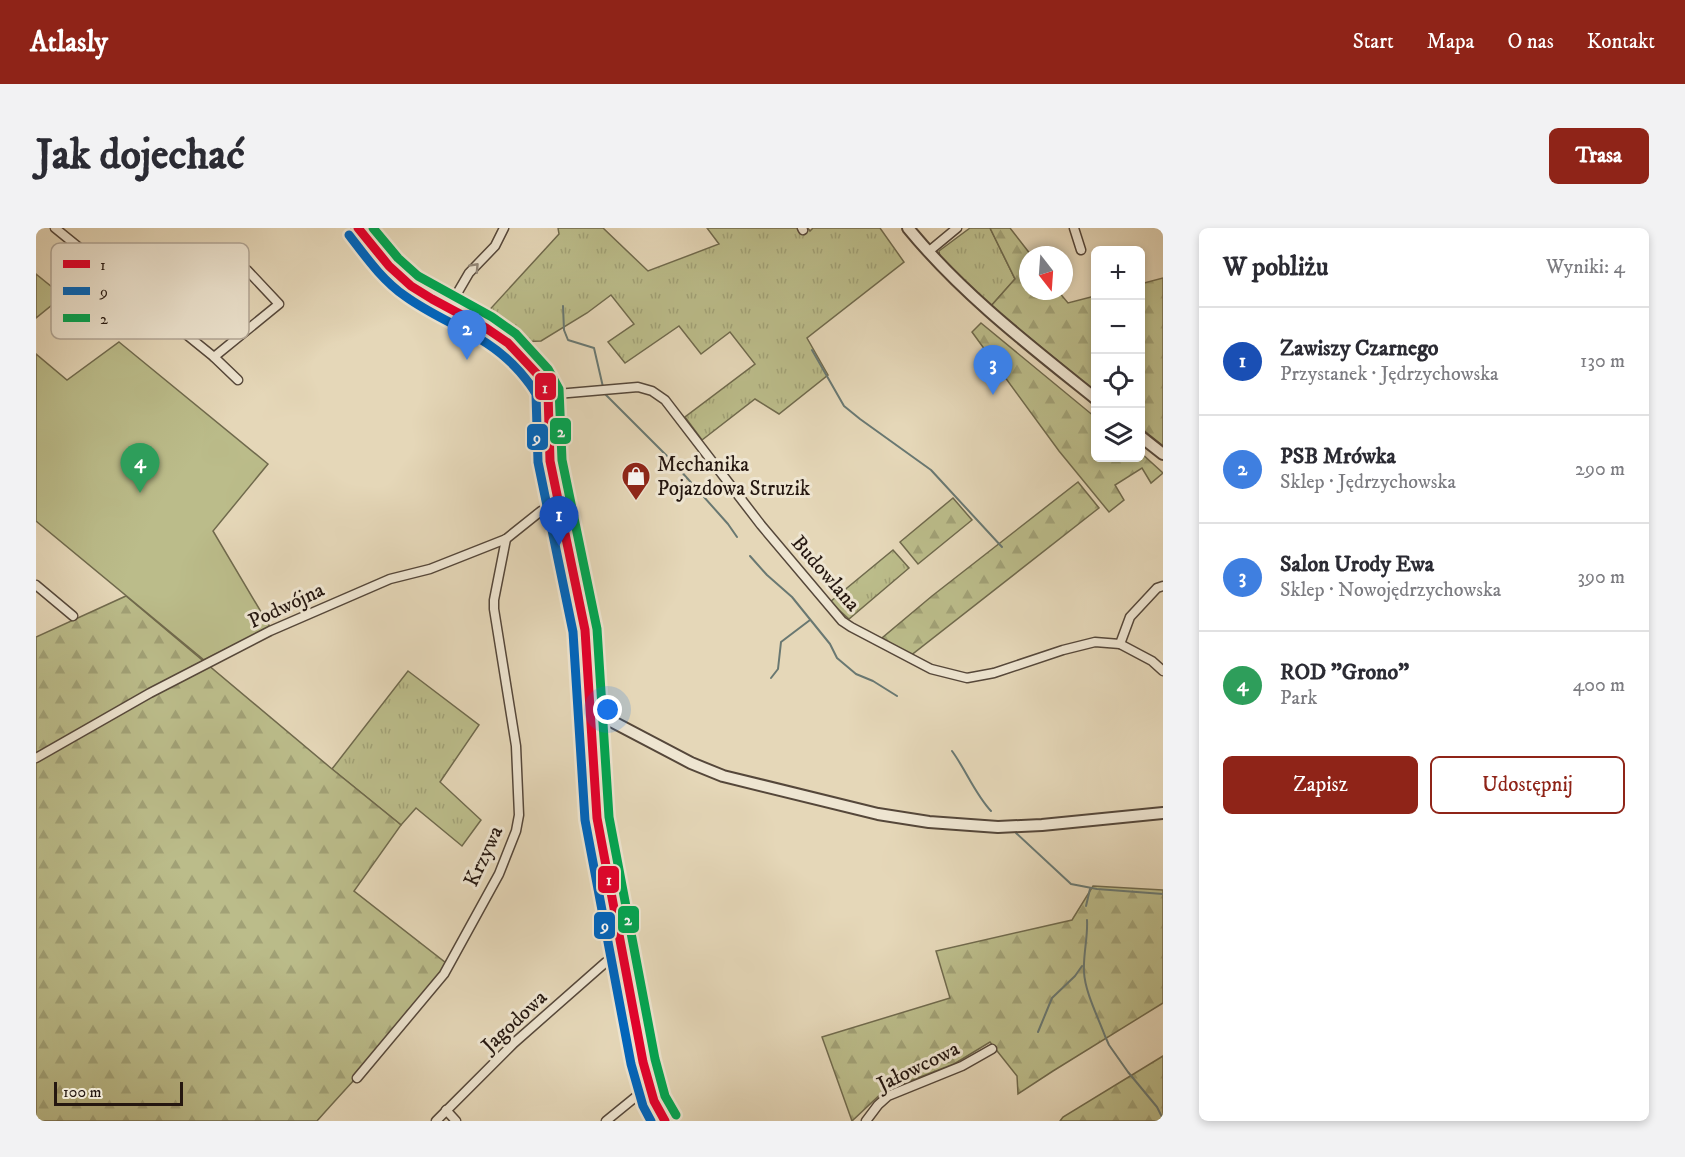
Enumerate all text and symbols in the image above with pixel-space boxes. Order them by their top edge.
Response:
text: Atlasly [30,25,108,60]
text: Start [1353,29,1394,55]
text: Mapa [1427,29,1474,55]
text: O nas [1507,29,1554,55]
text: Kontakt [1587,29,1655,55]
button: Trasa [1549,128,1649,184]
text: Jak dojechać [36,130,244,182]
legend [51,243,249,339]
north arrow [1019,246,1073,300]
map controls [1091,246,1145,462]
button: + [1091,246,1145,300]
text: W pobliżu [1223,251,1328,284]
text: 1 [100,255,106,275]
text: Wyniki: 4 [1546,255,1625,280]
one-way arrow [468,264,479,274]
text: 9 [99,282,108,302]
button: − [1091,300,1145,354]
text: 2 [100,309,108,329]
pin: 2 [448,310,486,360]
text: Zawiszy Czarnego [1280,335,1439,362]
pin: 3 [974,346,1012,395]
text: 1 [1239,349,1246,374]
text: 130 m [1580,349,1625,374]
button: locate [1091,354,1145,408]
text: Przystanek · Jędrzychowska [1280,362,1499,387]
line badge: 1 [534,372,557,401]
text: 1 [542,378,548,398]
button: layers [1091,408,1145,462]
line badge: 2 [549,417,572,445]
text: 2 [557,422,566,442]
line badge: 9 [526,423,549,451]
text: 9 [532,428,541,448]
text: PSB Mrówka [1280,443,1396,470]
pin: 4 [120,444,160,493]
place label: Mechanika Pojazdowa Struzik [657,452,811,502]
text: 2 [1238,457,1247,482]
text: 290 m [1575,457,1625,482]
shop icon: Mechanika Pojazdowa Struzik [620,460,652,502]
text: Sklep · Jędrzychowska [1280,470,1456,495]
pin: 1 [540,496,578,546]
street label: Budowlana [785,530,865,617]
text: Salon Urody Ewa [1280,551,1434,578]
text: 3 [1239,565,1246,590]
text: 390 m [1577,565,1625,590]
street label: Podwójna [244,577,329,635]
text: Sklep · Nowojędrzychowska [1280,578,1501,603]
text: ROD "Grono" [1280,659,1409,686]
text: 4 [1237,673,1248,698]
text: 400 m [1573,673,1625,698]
text: Park [1280,686,1317,711]
your location [593,695,622,724]
button: Zapisz [1223,756,1418,814]
button: Udostępnij [1430,756,1625,814]
street label: Krzywa [459,822,509,891]
line badge: 1 [597,865,620,894]
text: 1 [606,870,612,890]
line badge: 2 [617,905,640,934]
text: 2 [624,910,633,930]
line badge: 9 [593,911,616,940]
text: 9 [600,916,609,936]
street label: Jagodowa [475,985,553,1060]
street label: Jałowcowa [871,1036,964,1099]
scale bar [54,1079,183,1106]
text: 100 m [63,1082,102,1102]

